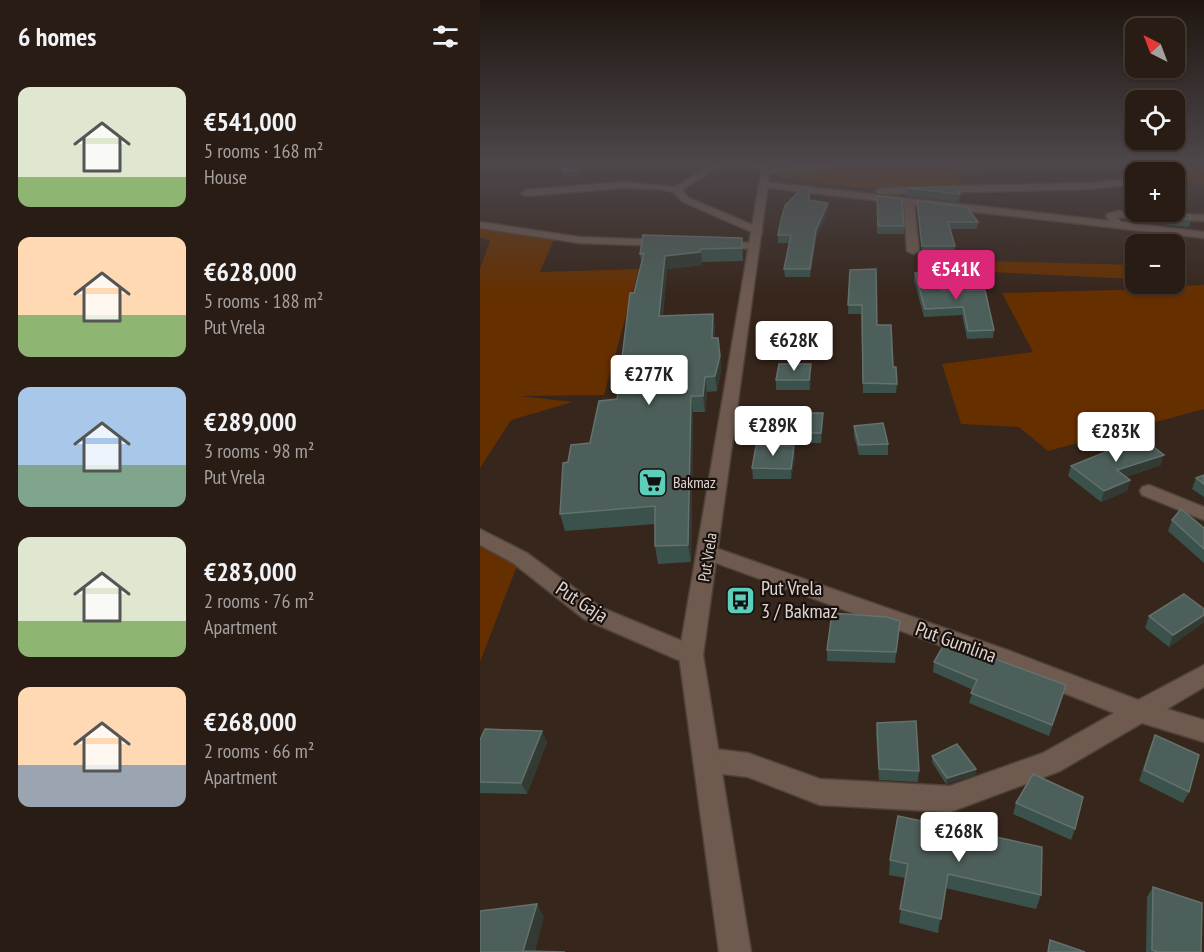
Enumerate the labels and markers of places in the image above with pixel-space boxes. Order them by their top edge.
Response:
pin: €541K [914,250,998,301]
pin: €628K [752,321,836,372]
pin: €277K [607,355,691,406]
pin: €289K [731,406,815,457]
pin: €283K [1074,412,1158,463]
supermarket icon: Bakmaz [636,466,668,498]
place label: Bakmaz [673,472,716,492]
place label: Put Vrela 3 / Bakmaz [761,575,838,624]
bus stop icon: Put Vrela 3 / Bakmaz [724,584,756,616]
pin: €268K [917,812,1001,863]

